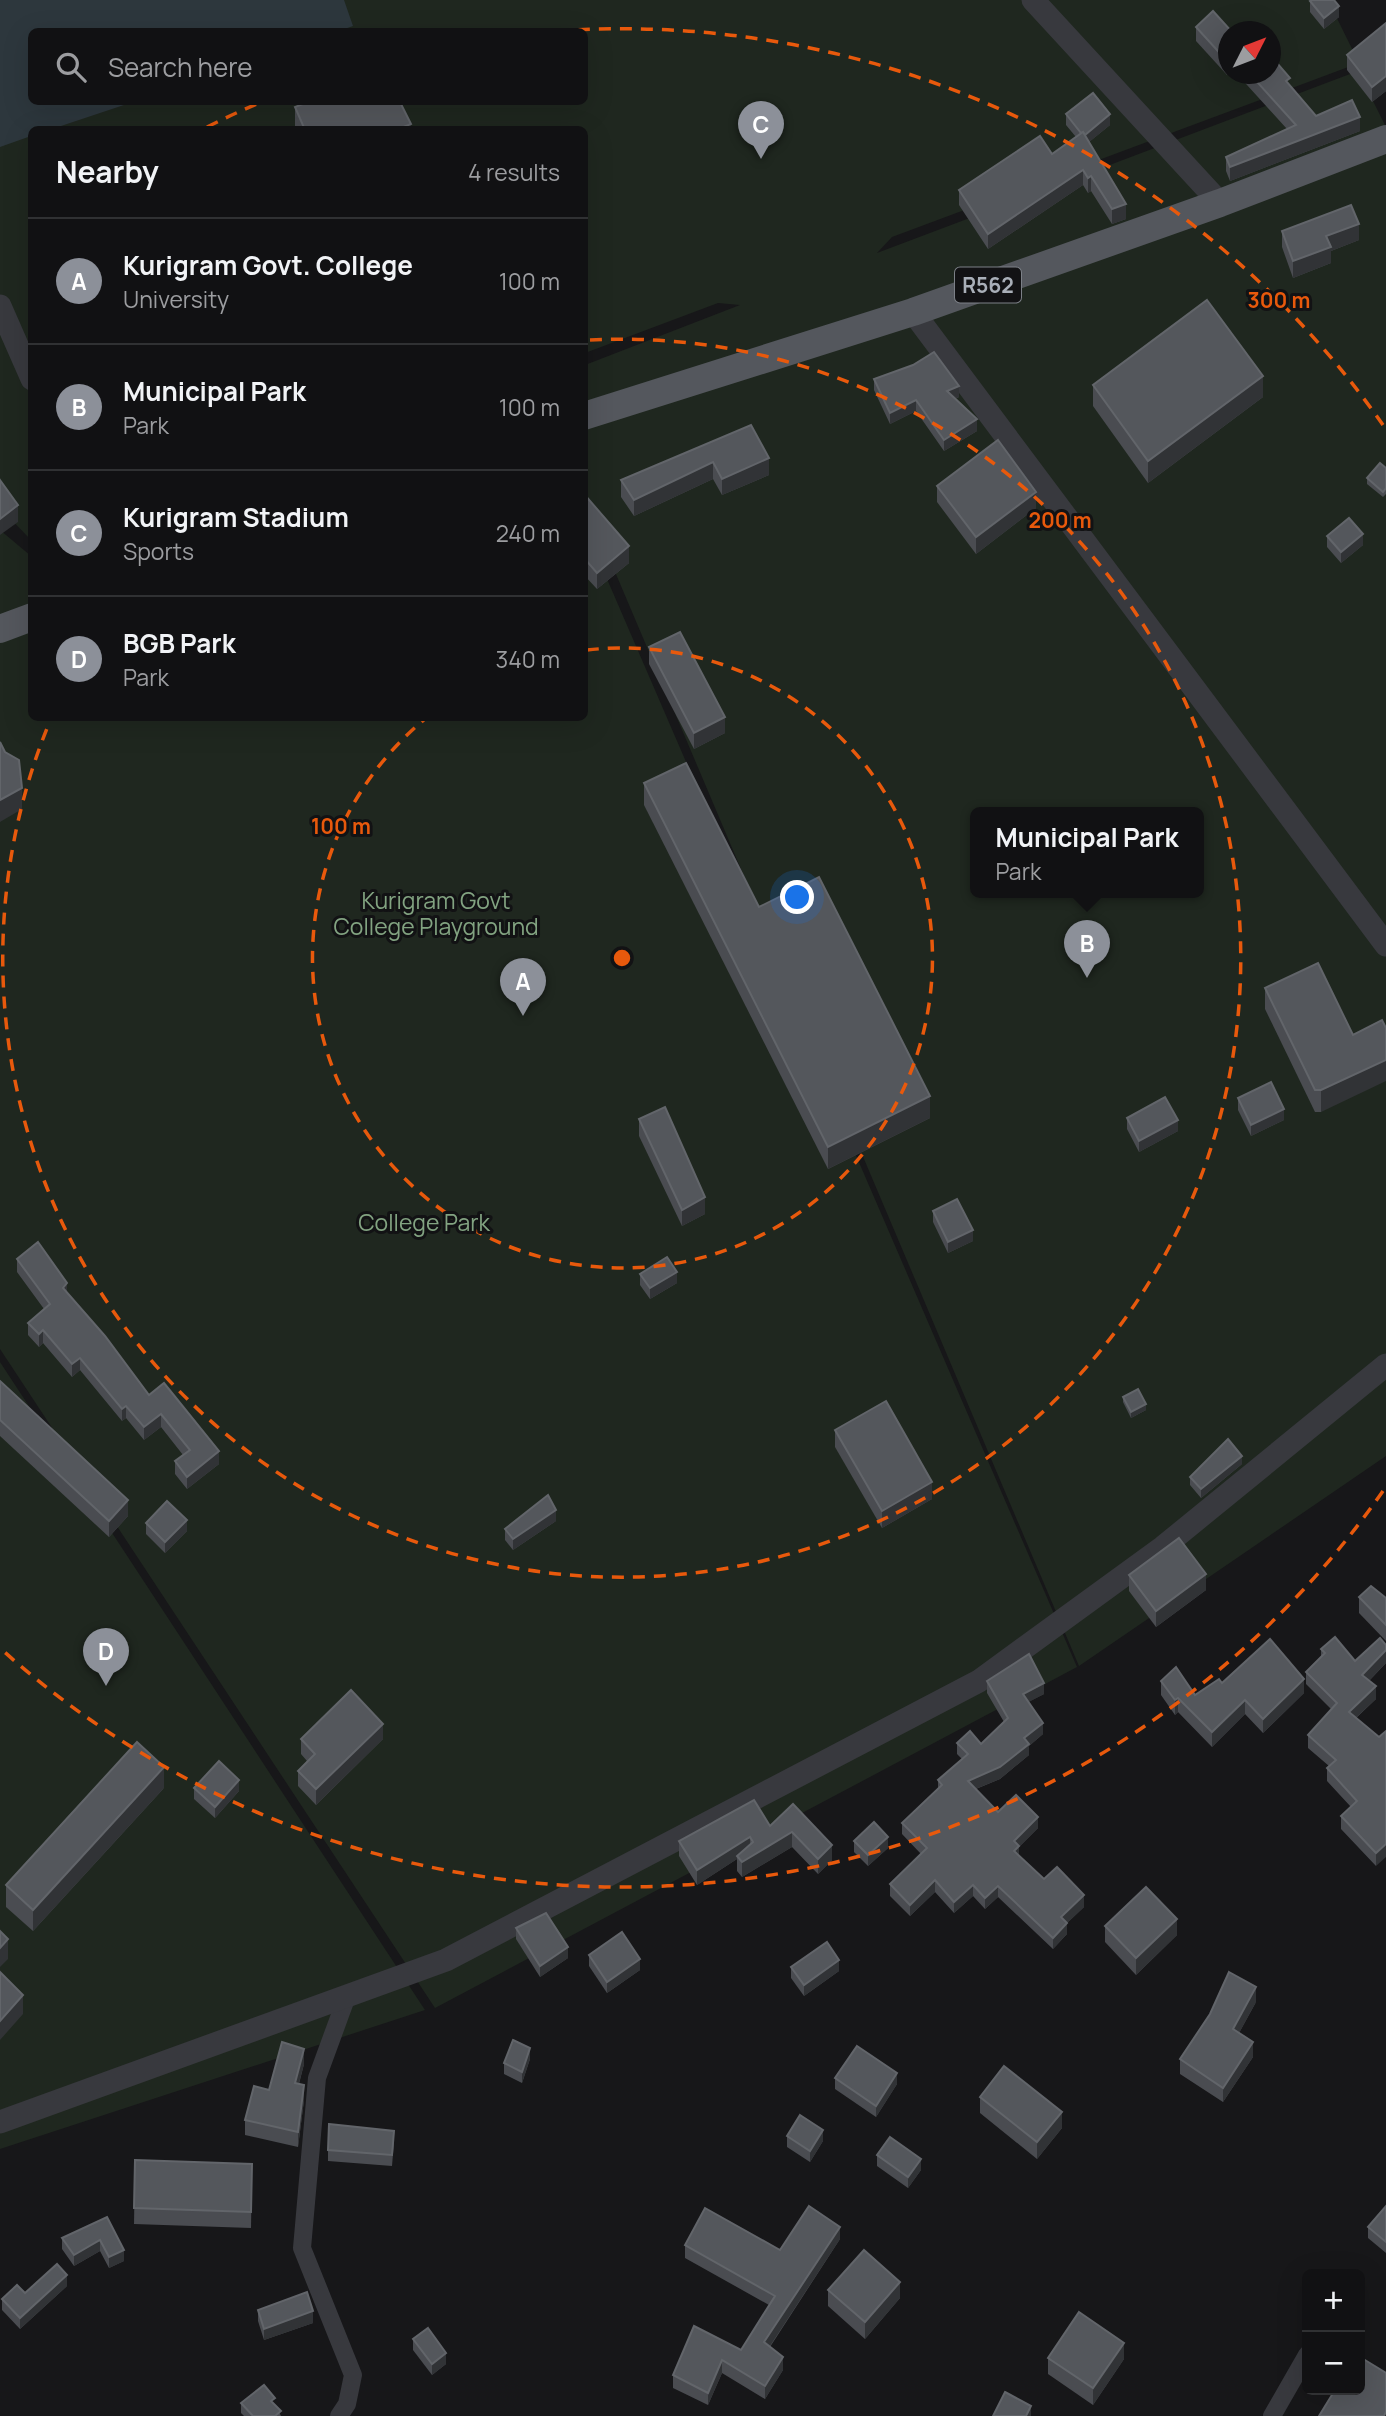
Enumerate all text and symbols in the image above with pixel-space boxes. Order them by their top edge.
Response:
north arrow [1218,21,1281,84]
search box [28,28,588,105]
icon: search [52,48,90,86]
text: Search here [108,49,253,85]
pin: C [738,101,784,159]
text: Nearby [56,151,159,192]
text: 4 results [468,156,560,188]
text: Kurigram Govt. College [123,247,413,283]
text: A [71,265,87,297]
text: 100 m [499,265,560,297]
road number: R562 [955,268,1021,302]
text: University [123,283,229,315]
text: 300 m [1248,286,1310,314]
text: Municipal Park [123,373,306,409]
text: B [72,391,86,423]
text: 100 m [499,391,560,423]
text: Park [123,409,169,441]
text: Kurigram Stadium [123,499,349,535]
text: 200 m [1028,506,1092,534]
text: C [71,517,88,549]
text: 240 m [496,517,560,549]
text: Sports [123,535,194,567]
text: BGB Park [123,625,236,661]
text: D [71,643,87,675]
text: 340 m [496,643,560,675]
text: Park [123,661,169,693]
popup [970,807,1204,898]
text: 100 m [311,812,371,840]
text: Municipal Park [996,819,1179,855]
text: Park [996,855,1041,887]
your location [780,880,814,914]
park label: Kurigram Govt College Playground [333,884,539,942]
pin: B [1064,920,1110,978]
centre of rings [610,946,634,970]
pin: A [500,958,546,1016]
park label: College Park [358,1206,490,1238]
pin: D [83,1628,129,1686]
map controls [1302,2269,1365,2395]
button: + [1302,2269,1365,2332]
button: − [1302,2332,1365,2395]

